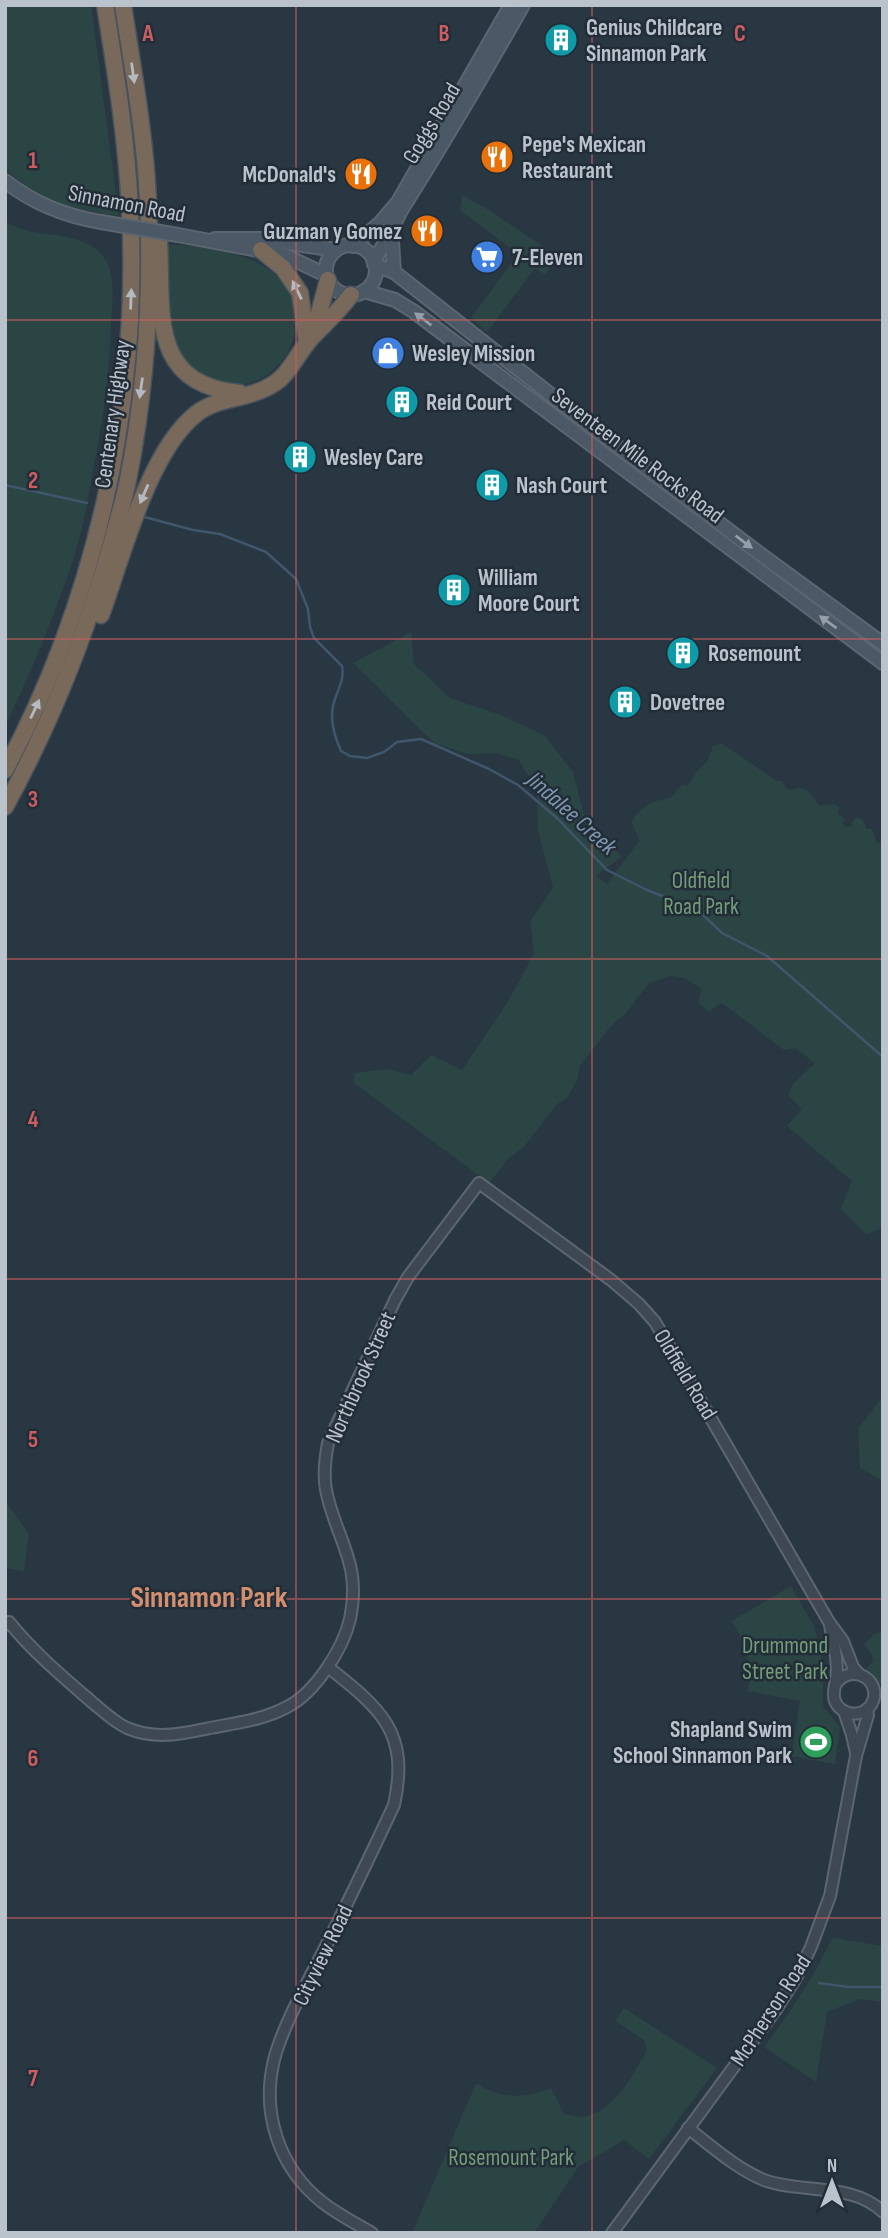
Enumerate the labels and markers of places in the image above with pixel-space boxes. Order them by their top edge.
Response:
place label: Genius Childcare Sinnamon Park [586,14,722,68]
building icon: Genius Childcare Sinnamon Park [542,21,580,59]
place label: Pepe's Mexican Restaurant [522,131,646,185]
restaurant icon: Pepe's Mexican Restaurant [478,138,516,176]
restaurant icon: McDonald's [342,155,380,193]
place label: McDonald's [243,161,336,189]
restaurant icon: Guzman y Gomez [408,212,446,250]
place label: Guzman y Gomez [263,218,402,246]
supermarket icon: 7-Eleven [468,238,506,276]
place label: 7-Eleven [512,244,583,272]
shop icon: Wesley Mission [369,334,407,372]
place label: Wesley Mission [412,340,535,368]
building icon: Reid Court [383,383,421,421]
place label: Reid Court [426,389,512,417]
building icon: Wesley Care [281,438,319,476]
place label: Wesley Care [324,444,423,472]
building icon: Nash Court [473,466,511,504]
place label: Nash Court [516,472,608,500]
place label: William Moore Court [478,564,580,618]
building icon: William Moore Court [435,571,473,609]
building icon: Rosemount [664,634,702,672]
place label: Rosemount [708,640,801,668]
building icon: Dovetree [606,683,644,721]
place label: Dovetree [650,689,725,717]
place label: Shapland Swim School Sinnamon Park [613,1716,792,1770]
sports icon: Shapland Swim School Sinnamon Park [797,1723,835,1761]

